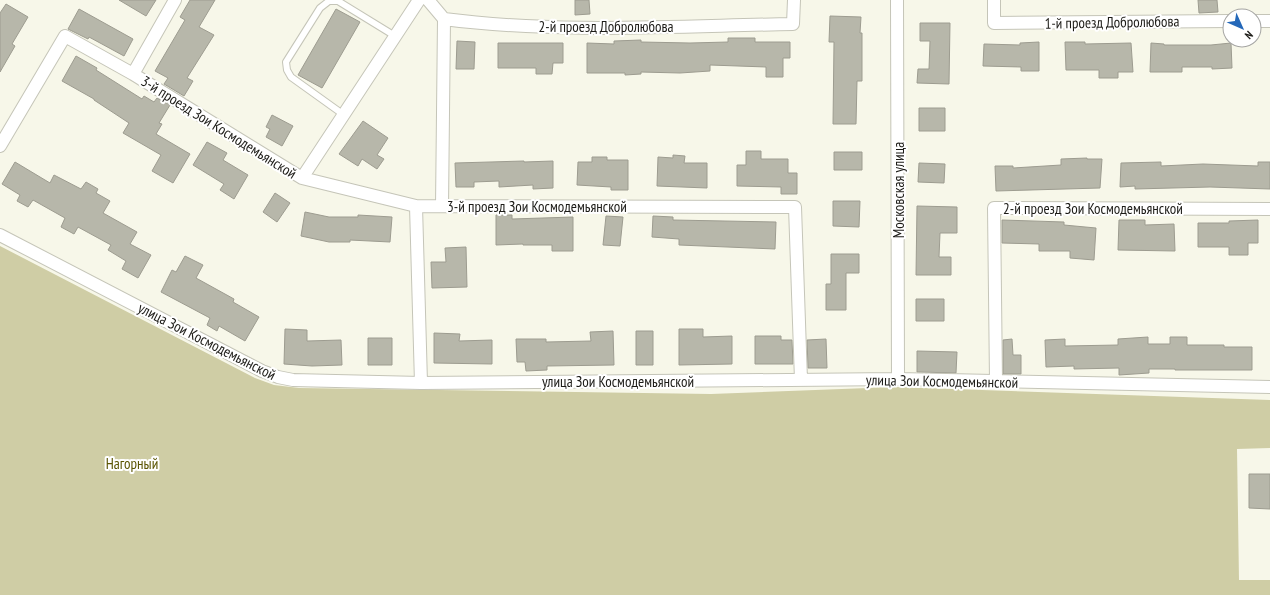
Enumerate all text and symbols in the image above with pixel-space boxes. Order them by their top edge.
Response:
north arrow [1222,8,1262,48]
street label: 1-й проезд Добролюбова [1044,11,1180,33]
street label: 2-й проезд Добролюбова [539,17,673,36]
text: N [1242,28,1256,42]
street label: 3-й проезд Зои Космодемьянской [138,71,300,183]
street label: Московская улица [889,142,908,238]
street label: 3-й проезд Зои Космодемьянской [447,197,627,216]
street label: 2-й проезд Зои Космодемьянской [1003,199,1183,218]
street label: улица Зои Космодемьянской [135,298,279,384]
street label: улица Зои Космодемьянской [866,370,1018,392]
street label: улица Зои Космодемьянской [542,372,694,391]
park label: Нагорный [106,454,158,473]

